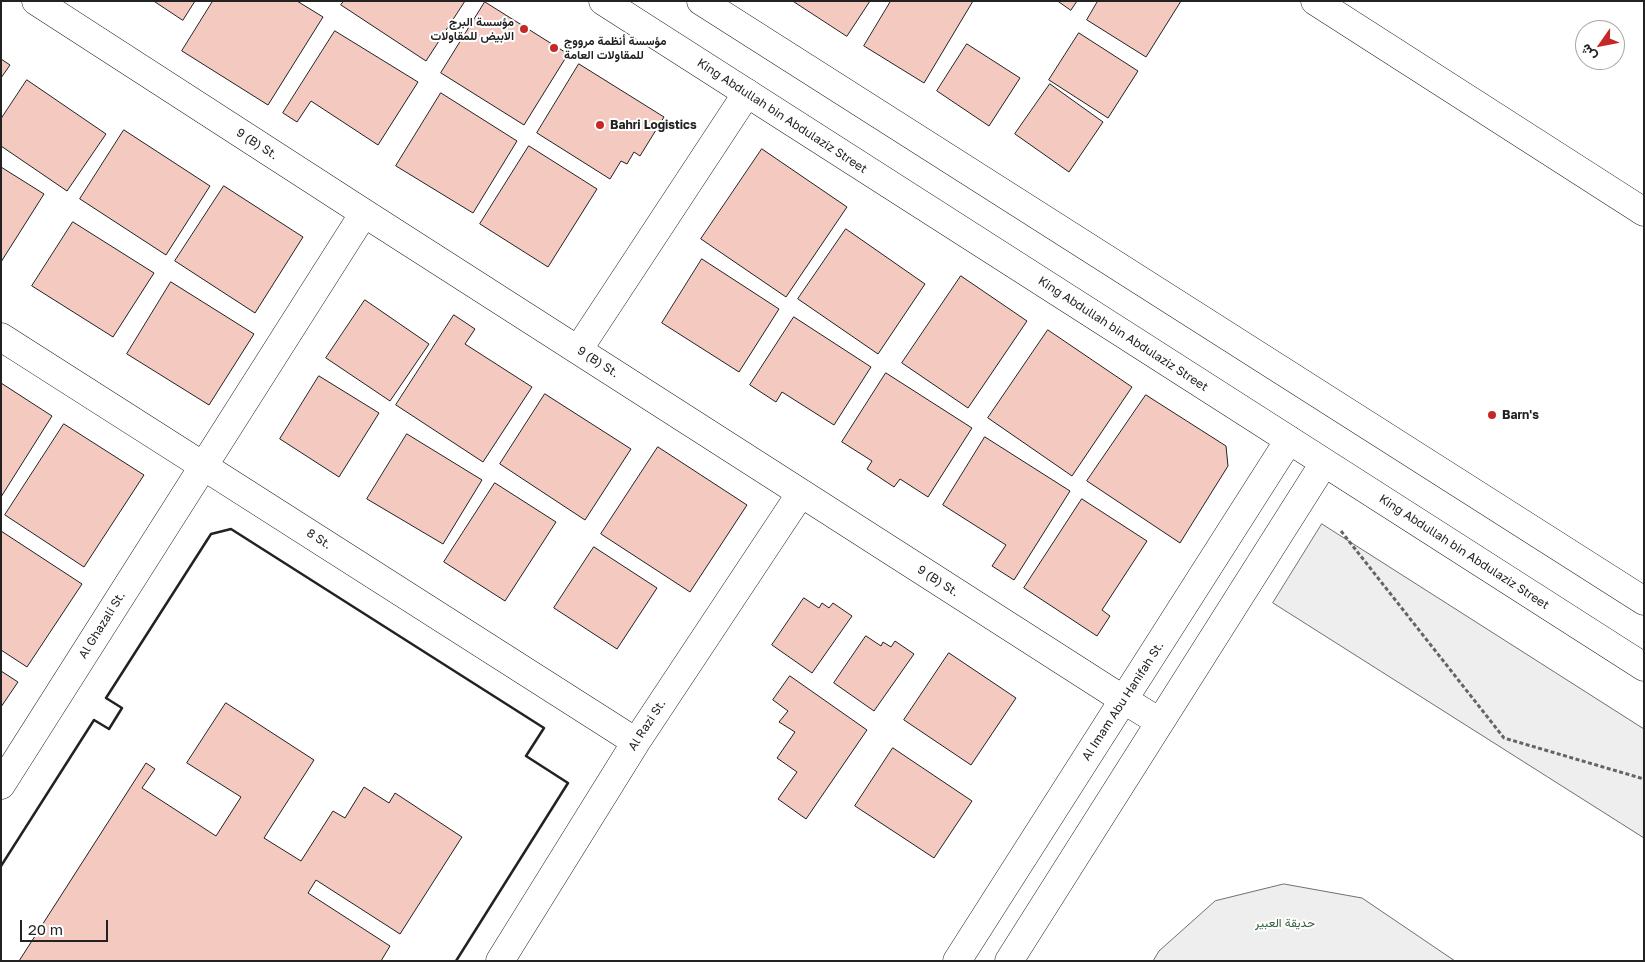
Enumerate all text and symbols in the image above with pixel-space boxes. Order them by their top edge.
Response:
place label: مؤسسة البرج الابيض للمقاولات [430,15,514,43]
north arrow [1575,20,1625,70]
marker: مؤسسة البرج الابيض للمقاولات [518,23,530,35]
place label: مؤسسة أنظمة مرووج للمقاولات العامة [564,34,667,62]
text: ش [1576,41,1600,65]
marker: مؤسسة أنظمة مرووج للمقاولات العامة [548,42,560,54]
street label: King Abdullah bin Abdulaziz Street [694,56,870,176]
place label: Bahri Logistics [610,118,697,132]
marker: Bahri Logistics [594,119,606,131]
street label: 9 (B) St. [234,125,280,163]
street label: King Abdullah bin Abdulaziz Street [1035,274,1211,394]
street label: 9 (B) St. [575,343,621,381]
place label: Barn's [1502,408,1539,422]
marker: Barn's [1486,409,1498,421]
street label: King Abdullah bin Abdulaziz Street [1376,492,1552,612]
street label: 8 St. [304,526,334,552]
street label: 9 (B) St. [915,562,961,600]
street label: Al Ghazali St. [76,589,128,661]
street label: Al Imam Abu Hanifah St. [1079,639,1167,763]
street label: Al Razi St. [625,697,669,753]
scale bar [22,910,110,942]
park label: حديقة العبير [1255,916,1315,930]
text: 20 m [28,920,63,938]

